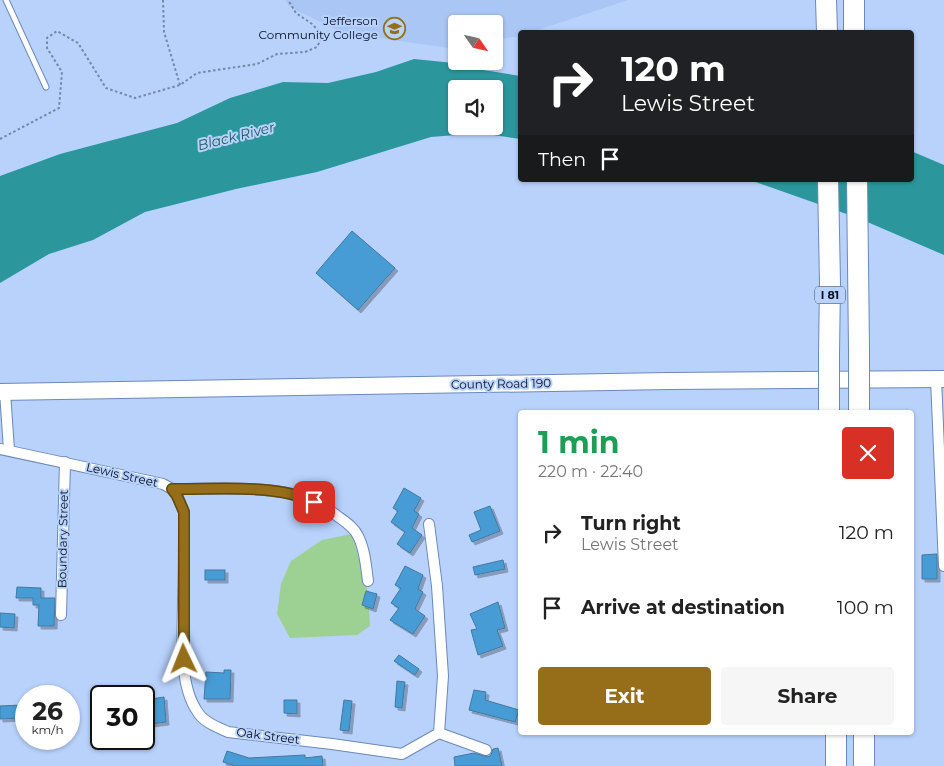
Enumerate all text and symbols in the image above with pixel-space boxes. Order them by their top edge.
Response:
place label: Jefferson Community College [258,13,378,42]
north arrow [448,15,502,70]
map controls [448,15,503,135]
school or university icon: Jefferson Community College [382,16,406,40]
text: 120 m [621,47,726,90]
icon: right [538,50,603,115]
button: sound [448,80,503,135]
text: Lewis Street [621,90,755,117]
water label: Black River [196,118,277,154]
icon: arrive [596,145,624,173]
text: Then [538,148,586,171]
road number: I 81 [815,286,845,304]
street label: County Road 190 [451,375,551,392]
text: 1 min [538,424,619,461]
button: close [842,427,894,479]
street label: Lewis Street [85,459,160,490]
text: 220 m · 22:40 [538,462,643,481]
pin [293,481,335,523]
icon: arrive [300,488,328,516]
street label: Boundary Street [54,489,71,588]
text: Turn right [581,512,681,535]
icon: right [538,519,566,547]
text: 120 m [839,521,894,544]
text: Lewis Street [581,535,679,554]
icon: arrive [538,594,566,622]
text: Arrive at destination [581,596,785,619]
text: 100 m [837,596,894,619]
position arrow [157,632,209,684]
button: Exit [538,667,711,725]
button: Share [721,667,894,725]
speed limit sign: 30 [90,685,155,750]
text: 26 [32,696,63,726]
text: km/h [31,722,64,737]
street label: Oak Street [236,724,301,747]

